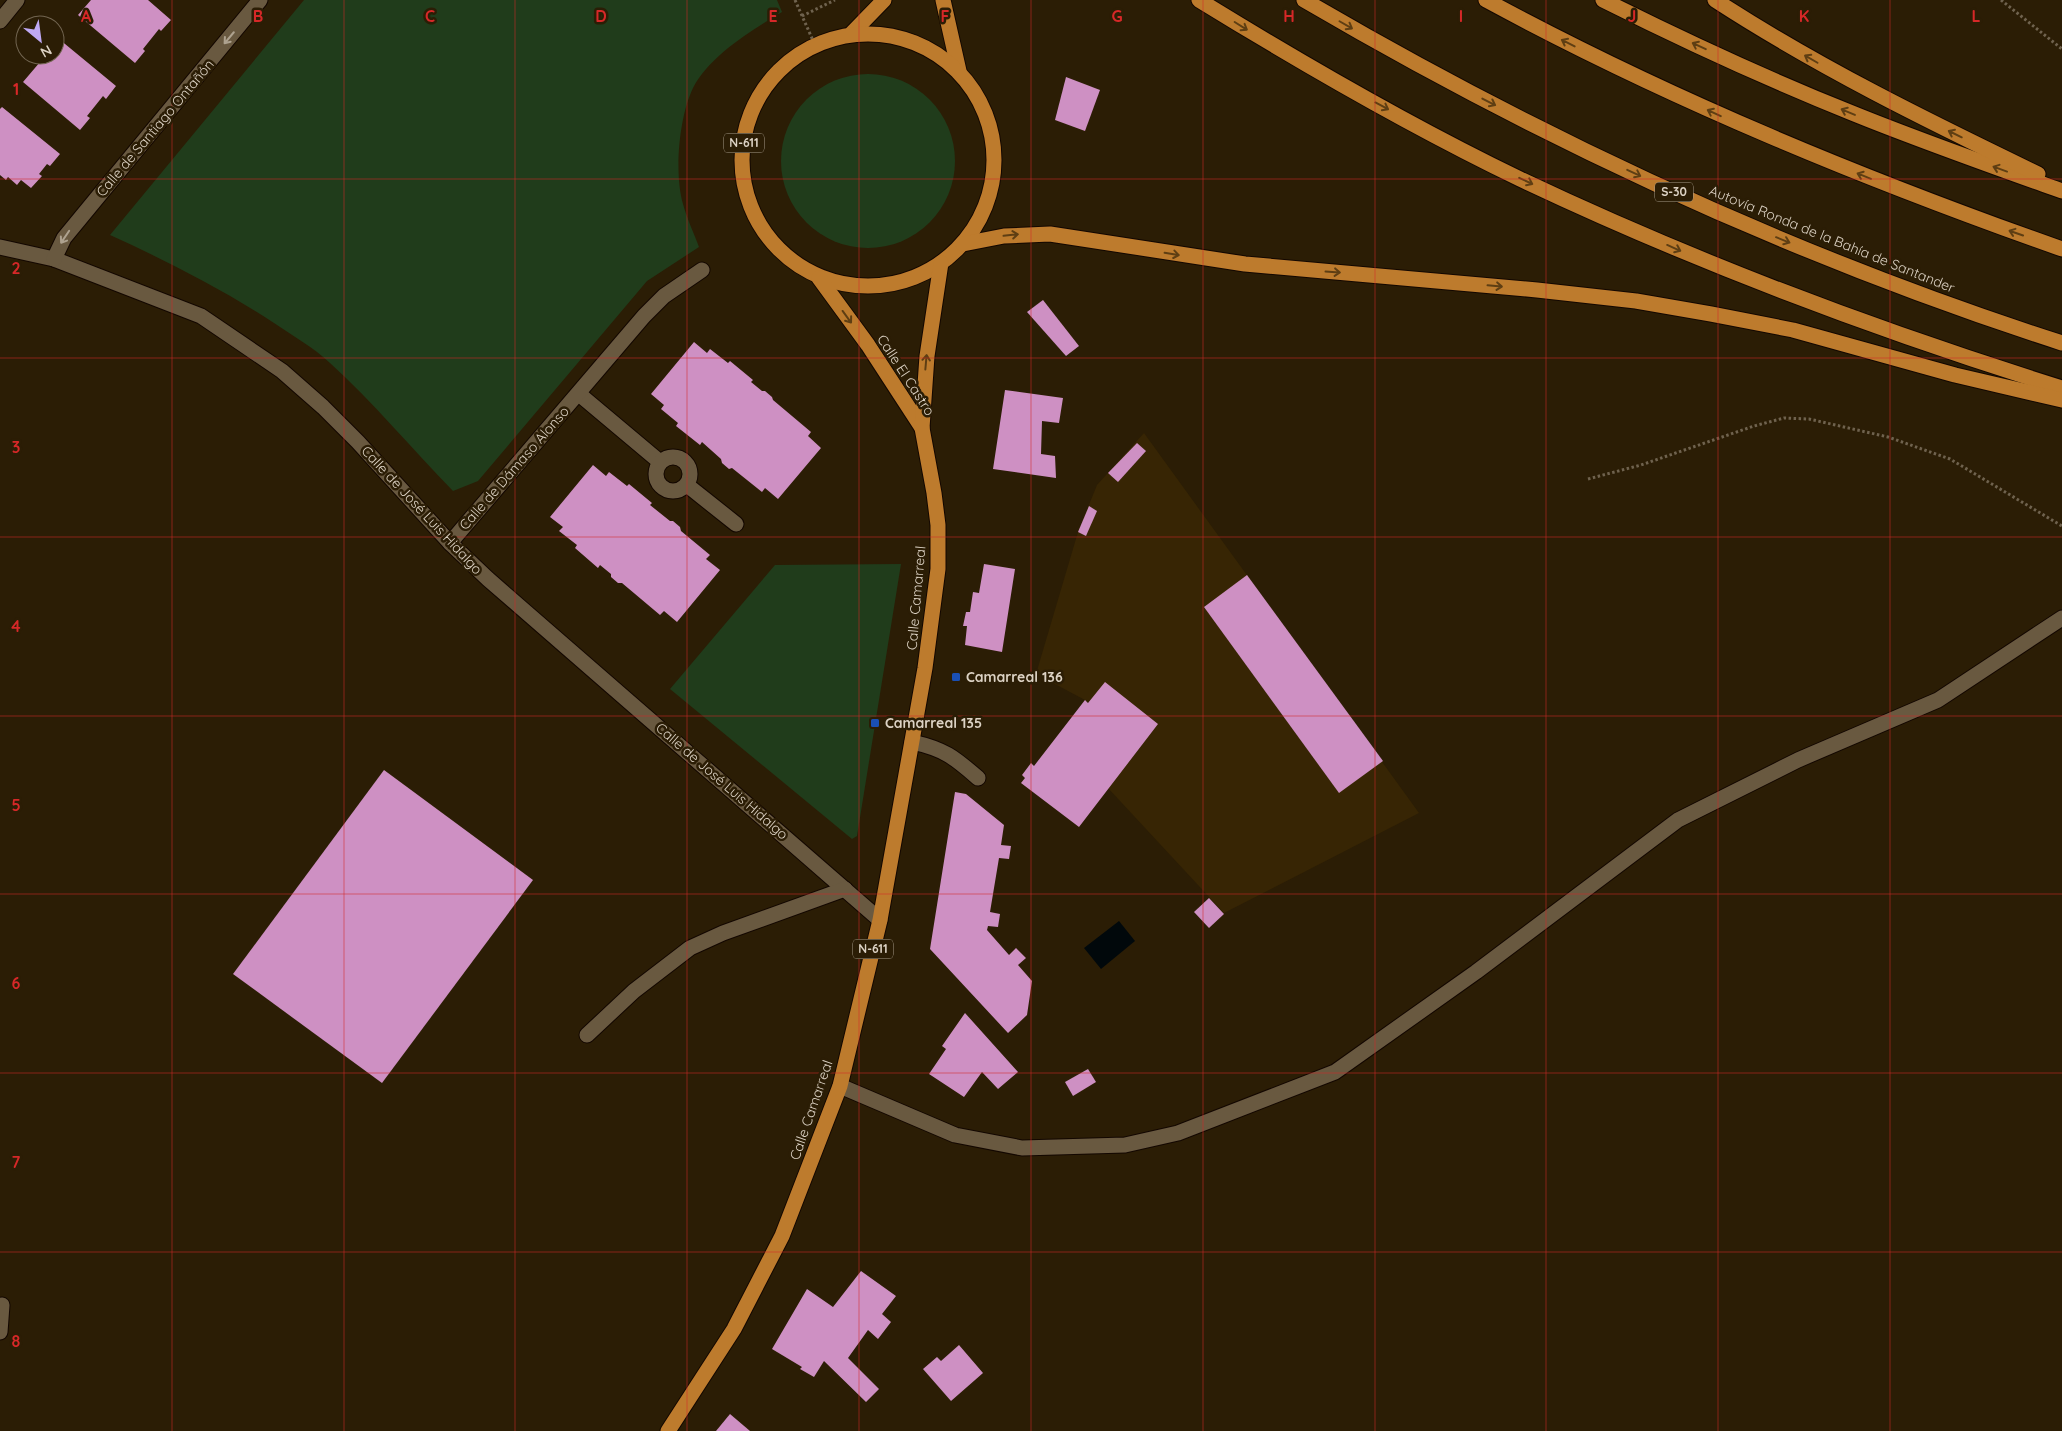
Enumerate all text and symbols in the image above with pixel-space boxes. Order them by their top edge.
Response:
text: A [81,6,92,26]
text: B [253,6,263,26]
text: C [425,6,435,26]
text: D [595,6,607,26]
text: E [768,6,778,26]
text: F [941,6,950,26]
text: G [1111,6,1123,26]
text: H [1283,6,1295,26]
text: I [1459,6,1463,26]
text: J [1628,6,1636,26]
text: K [1799,6,1809,26]
text: L [1972,6,1981,26]
north arrow [15,15,65,65]
one-way arrow [1338,20,1352,30]
one-way arrow [1233,21,1247,31]
one-way arrow [224,31,235,44]
one-way arrow [1561,37,1576,47]
text: N [37,41,55,62]
one-way arrow [1692,41,1707,51]
one-way arrow [1804,53,1818,63]
street label: Calle de Santiago Ontañón [92,56,218,200]
text: 1 [13,79,19,99]
one-way arrow [1481,97,1496,107]
one-way arrow [1374,102,1389,111]
one-way arrow [1840,106,1855,115]
one-way arrow [1707,108,1722,117]
one-way arrow [1948,129,1963,138]
road number: N-611 [724,134,764,152]
one-way arrow [1992,164,2008,173]
one-way arrow [1627,169,1642,179]
one-way arrow [1857,171,1872,180]
one-way arrow [1518,177,1533,187]
street label: Autovía Ronda de la Bahía de Santander [1706,181,1958,297]
road number: S-30 [1655,182,1693,202]
one-way arrow [2009,228,2024,237]
one-way arrow [60,230,70,244]
one-way arrow [1002,231,1018,240]
one-way arrow [1775,235,1790,245]
one-way arrow [1666,244,1681,253]
one-way arrow [1163,249,1179,259]
text: 2 [11,258,21,278]
one-way arrow [1325,268,1341,277]
one-way arrow [1487,281,1503,291]
one-way arrow [842,310,852,324]
street label: Calle El Castro [873,331,939,419]
one-way arrow [922,355,931,371]
street label: Calle de Dámaso Alonso [455,402,573,534]
text: 3 [12,437,20,457]
street label: Calle de José Luis Hidalgo [358,442,486,578]
street label: Calle Camarreal [902,545,930,651]
text: 4 [11,616,21,636]
place label: Camarreal 136 [966,668,1063,686]
marker: Camarreal 136 [950,671,962,683]
place label: Camarreal 135 [885,714,982,732]
marker: Camarreal 135 [869,717,881,729]
street label: Calle de José Luis Hidalgo [652,719,792,843]
text: 5 [11,795,21,815]
road number: N-611 [853,940,893,959]
text: 6 [12,973,21,993]
street label: Calle Camarreal [785,1058,837,1162]
text: 7 [12,1152,21,1172]
text: 8 [12,1331,21,1351]

